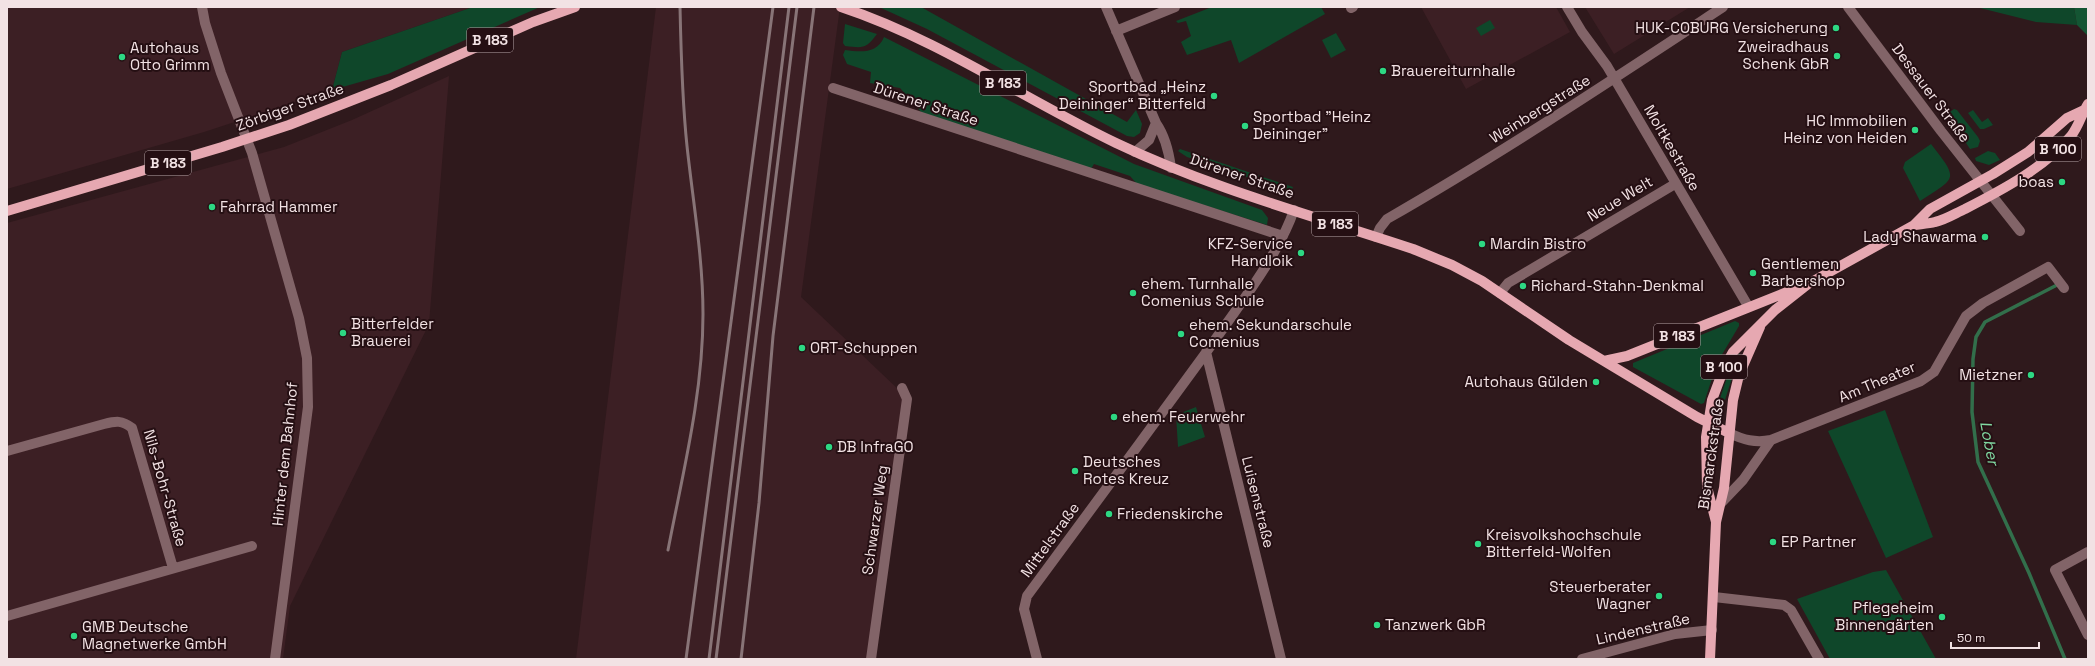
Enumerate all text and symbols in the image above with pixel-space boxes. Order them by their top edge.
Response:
place label: HUK-COBURG Versicherung [1635,18,1828,37]
marker: HUK-COBURG Versicherung [1831,23,1841,33]
road number: B 183 [467,28,513,52]
place label: Zweiradhaus Schenk GbR [1738,37,1829,73]
place label: Autohaus Otto Grimm [130,38,210,74]
street label: Dessauer Straße [1888,39,1975,146]
marker: Zweiradhaus Schenk GbR [1832,51,1842,61]
marker: Autohaus Otto Grimm [117,52,127,62]
place label: Brauereiturnhalle [1391,61,1516,80]
marker: Brauereiturnhalle [1378,66,1388,76]
street label: Weinbergstraße [1486,70,1594,147]
road number: B 183 [980,71,1026,95]
place label: Sportbad „Heinz Deininger“ Bitterfeld [1059,77,1206,113]
street label: Zörbiger Straße [233,78,346,135]
street label: Dürener Straße [871,78,981,129]
marker: Sportbad „Heinz Deininger“ Bitterfeld [1209,91,1219,101]
street label: Moltkestraße [1640,101,1705,194]
place label: Sportbad "Heinz Deininger" [1253,107,1371,143]
place label: HC Immobilien Heinz von Heiden [1784,111,1907,147]
marker: Sportbad "Heinz Deininger" [1240,121,1250,131]
marker: HC Immobilien Heinz von Heiden [1910,125,1920,135]
road number: B 100 [2035,137,2081,161]
street label: Dürener Straße [1187,149,1297,202]
road number: B 183 [145,151,191,175]
street label: Neue Welt [1584,172,1656,226]
place label: boas [2019,172,2054,191]
marker: boas [2057,177,2067,187]
place label: Fahrrad Hammer [220,197,338,216]
marker: Fahrrad Hammer [207,202,217,212]
road number: B 183 [1312,212,1358,236]
place label: Lady Shawarma [1863,227,1977,246]
marker: Lady Shawarma [1980,232,1990,242]
place label: KFZ-Service Handloik [1208,234,1293,270]
place label: Mardin Bistro [1490,234,1586,253]
marker: Mardin Bistro [1477,239,1487,249]
marker: KFZ-Service Handloik [1296,248,1306,258]
place label: Gentlemen Barbershop [1761,254,1845,290]
marker: Gentlemen Barbershop [1748,268,1758,278]
place label: ehem. Turnhalle Comenius Schule [1141,274,1265,310]
place label: Richard-Stahn-Denkmal [1531,276,1704,295]
marker: Richard-Stahn-Denkmal [1518,281,1528,291]
marker: ehem. Turnhalle Comenius Schule [1128,288,1138,298]
place label: Bitterfelder Brauerei [351,314,434,350]
place label: ehem. Sekundarschule Comenius [1189,315,1352,351]
road number: B 183 [1654,324,1700,348]
marker: Bitterfelder Brauerei [338,328,348,338]
marker: ehem. Sekundarschule Comenius [1176,329,1186,339]
place label: ORT-Schuppen [810,338,918,357]
marker: ORT-Schuppen [797,343,807,353]
road number: B 100 [1701,355,1747,379]
street label: Am Theater [1835,357,1919,406]
place label: Mietzner [1959,365,2023,384]
marker: Mietzner [2026,370,2036,380]
place label: Autohaus Gülden [1464,372,1588,391]
marker: Autohaus Gülden [1591,377,1601,387]
street label: Hinter dem Bahnhof [267,381,302,527]
street label: Bismarckstraße [1693,397,1728,511]
place label: ehem. Feuerwehr [1122,407,1246,426]
marker: ehem. Feuerwehr [1109,412,1119,422]
water label: Lober [1975,419,2004,469]
street label: Nils-Bohr-Straße [140,427,191,549]
place label: DB InfraGO [837,437,914,456]
marker: DB InfraGO [824,442,834,452]
place label: Deutsches Rotes Kreuz [1083,452,1169,488]
street label: Luisenstraße [1238,454,1279,550]
street label: Schwarzer Weg [857,464,892,576]
marker: Deutsches Rotes Kreuz [1070,466,1080,476]
street label: Mittelstraße [1016,498,1083,581]
place label: Friedenskirche [1117,504,1223,523]
marker: Friedenskirche [1104,509,1114,519]
place label: Kreisvolkshochschule Bitterfeld-Wolfen [1486,525,1642,561]
place label: EP Partner [1781,532,1856,551]
marker: EP Partner [1768,537,1778,547]
marker: Kreisvolkshochschule Bitterfeld-Wolfen [1473,539,1483,549]
place label: Steuerberater Wagner [1549,577,1651,613]
marker: Steuerberater Wagner [1654,591,1664,601]
place label: Pflegeheim Binnengärten [1835,598,1934,634]
street label: Lindenstraße [1594,608,1692,649]
marker: Pflegeheim Binnengärten [1937,612,1947,622]
place label: Tanzwerk GbR [1385,615,1486,634]
place label: GMB Deutsche Magnetwerke GmbH [82,617,227,653]
marker: Tanzwerk GbR [1372,620,1382,630]
scale bar [1951,624,2039,650]
text: 50 m [1957,630,1985,646]
marker: GMB Deutsche Magnetwerke GmbH [69,631,79,641]

